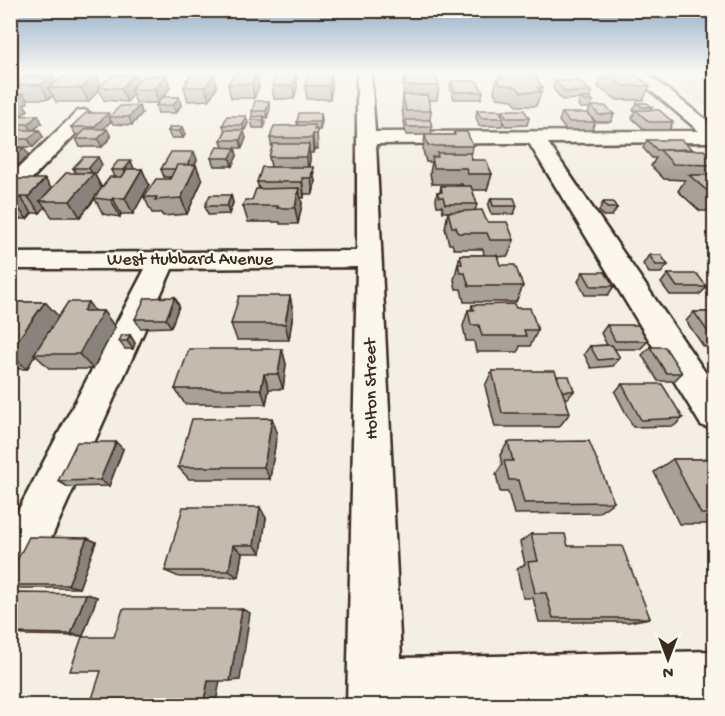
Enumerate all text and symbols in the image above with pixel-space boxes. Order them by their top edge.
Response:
street label: West Hubbard Avenue [107,250,274,271]
street label: Holton Street [361,337,383,440]
north arrow [638,629,698,689]
text: N [662,661,673,680]

